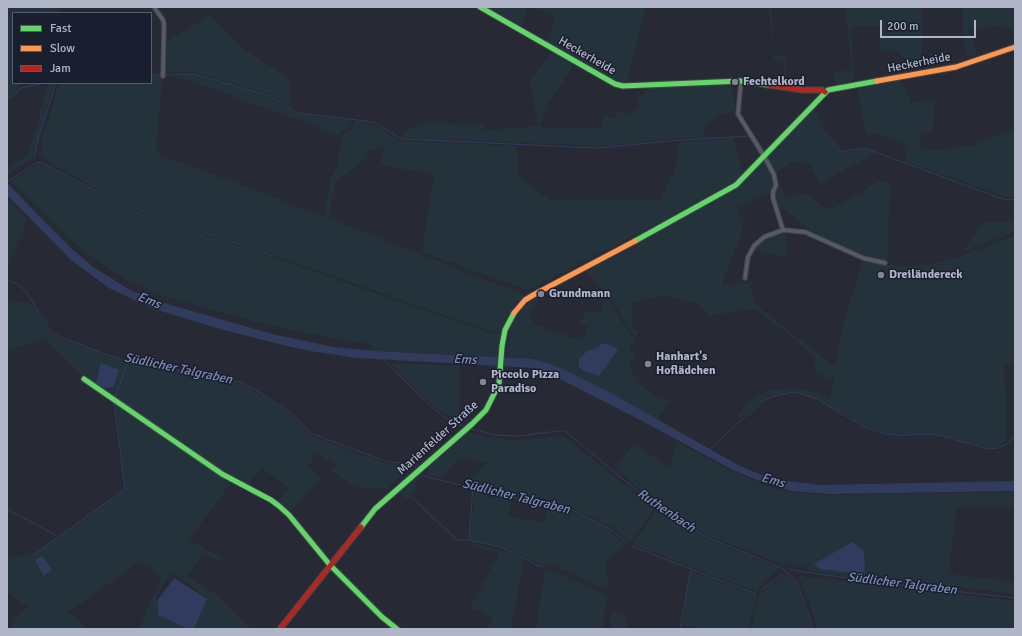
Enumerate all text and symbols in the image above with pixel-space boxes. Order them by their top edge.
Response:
legend [12,12,152,84]
scale bar [882,12,978,38]
text: 200 m [887,19,919,34]
text: Fast [50,21,71,36]
street label: Heckerheide [556,34,618,78]
text: Slow [50,41,75,56]
street label: Heckerheide [886,50,952,76]
text: Jam [50,61,71,76]
place label: Fechtelkord [743,75,805,89]
marker: Fechtelkord [730,77,740,87]
place label: Dreiländereck [889,268,963,282]
marker: Dreiländereck [876,270,886,280]
place label: Grundmann [549,287,610,301]
water label: Ems [135,289,163,313]
marker: Grundmann [536,289,546,299]
water label: Südlicher Talgraben [122,350,234,388]
place label: Hanhart's Hoflädchen [656,350,716,378]
water label: Ems [453,352,477,368]
marker: Hanhart's Hoflädchen [643,359,653,369]
place label: Piccolo Pizza Paradiso [491,368,559,396]
marker: Piccolo Pizza Paradiso [478,377,488,387]
street label: Marienfelder Straße [395,398,481,478]
water label: Ems [760,470,786,492]
water label: Südlicher Talgraben [461,476,571,518]
water label: Ruthenbach [634,486,698,536]
water label: Südlicher Talgraben [846,570,958,598]

